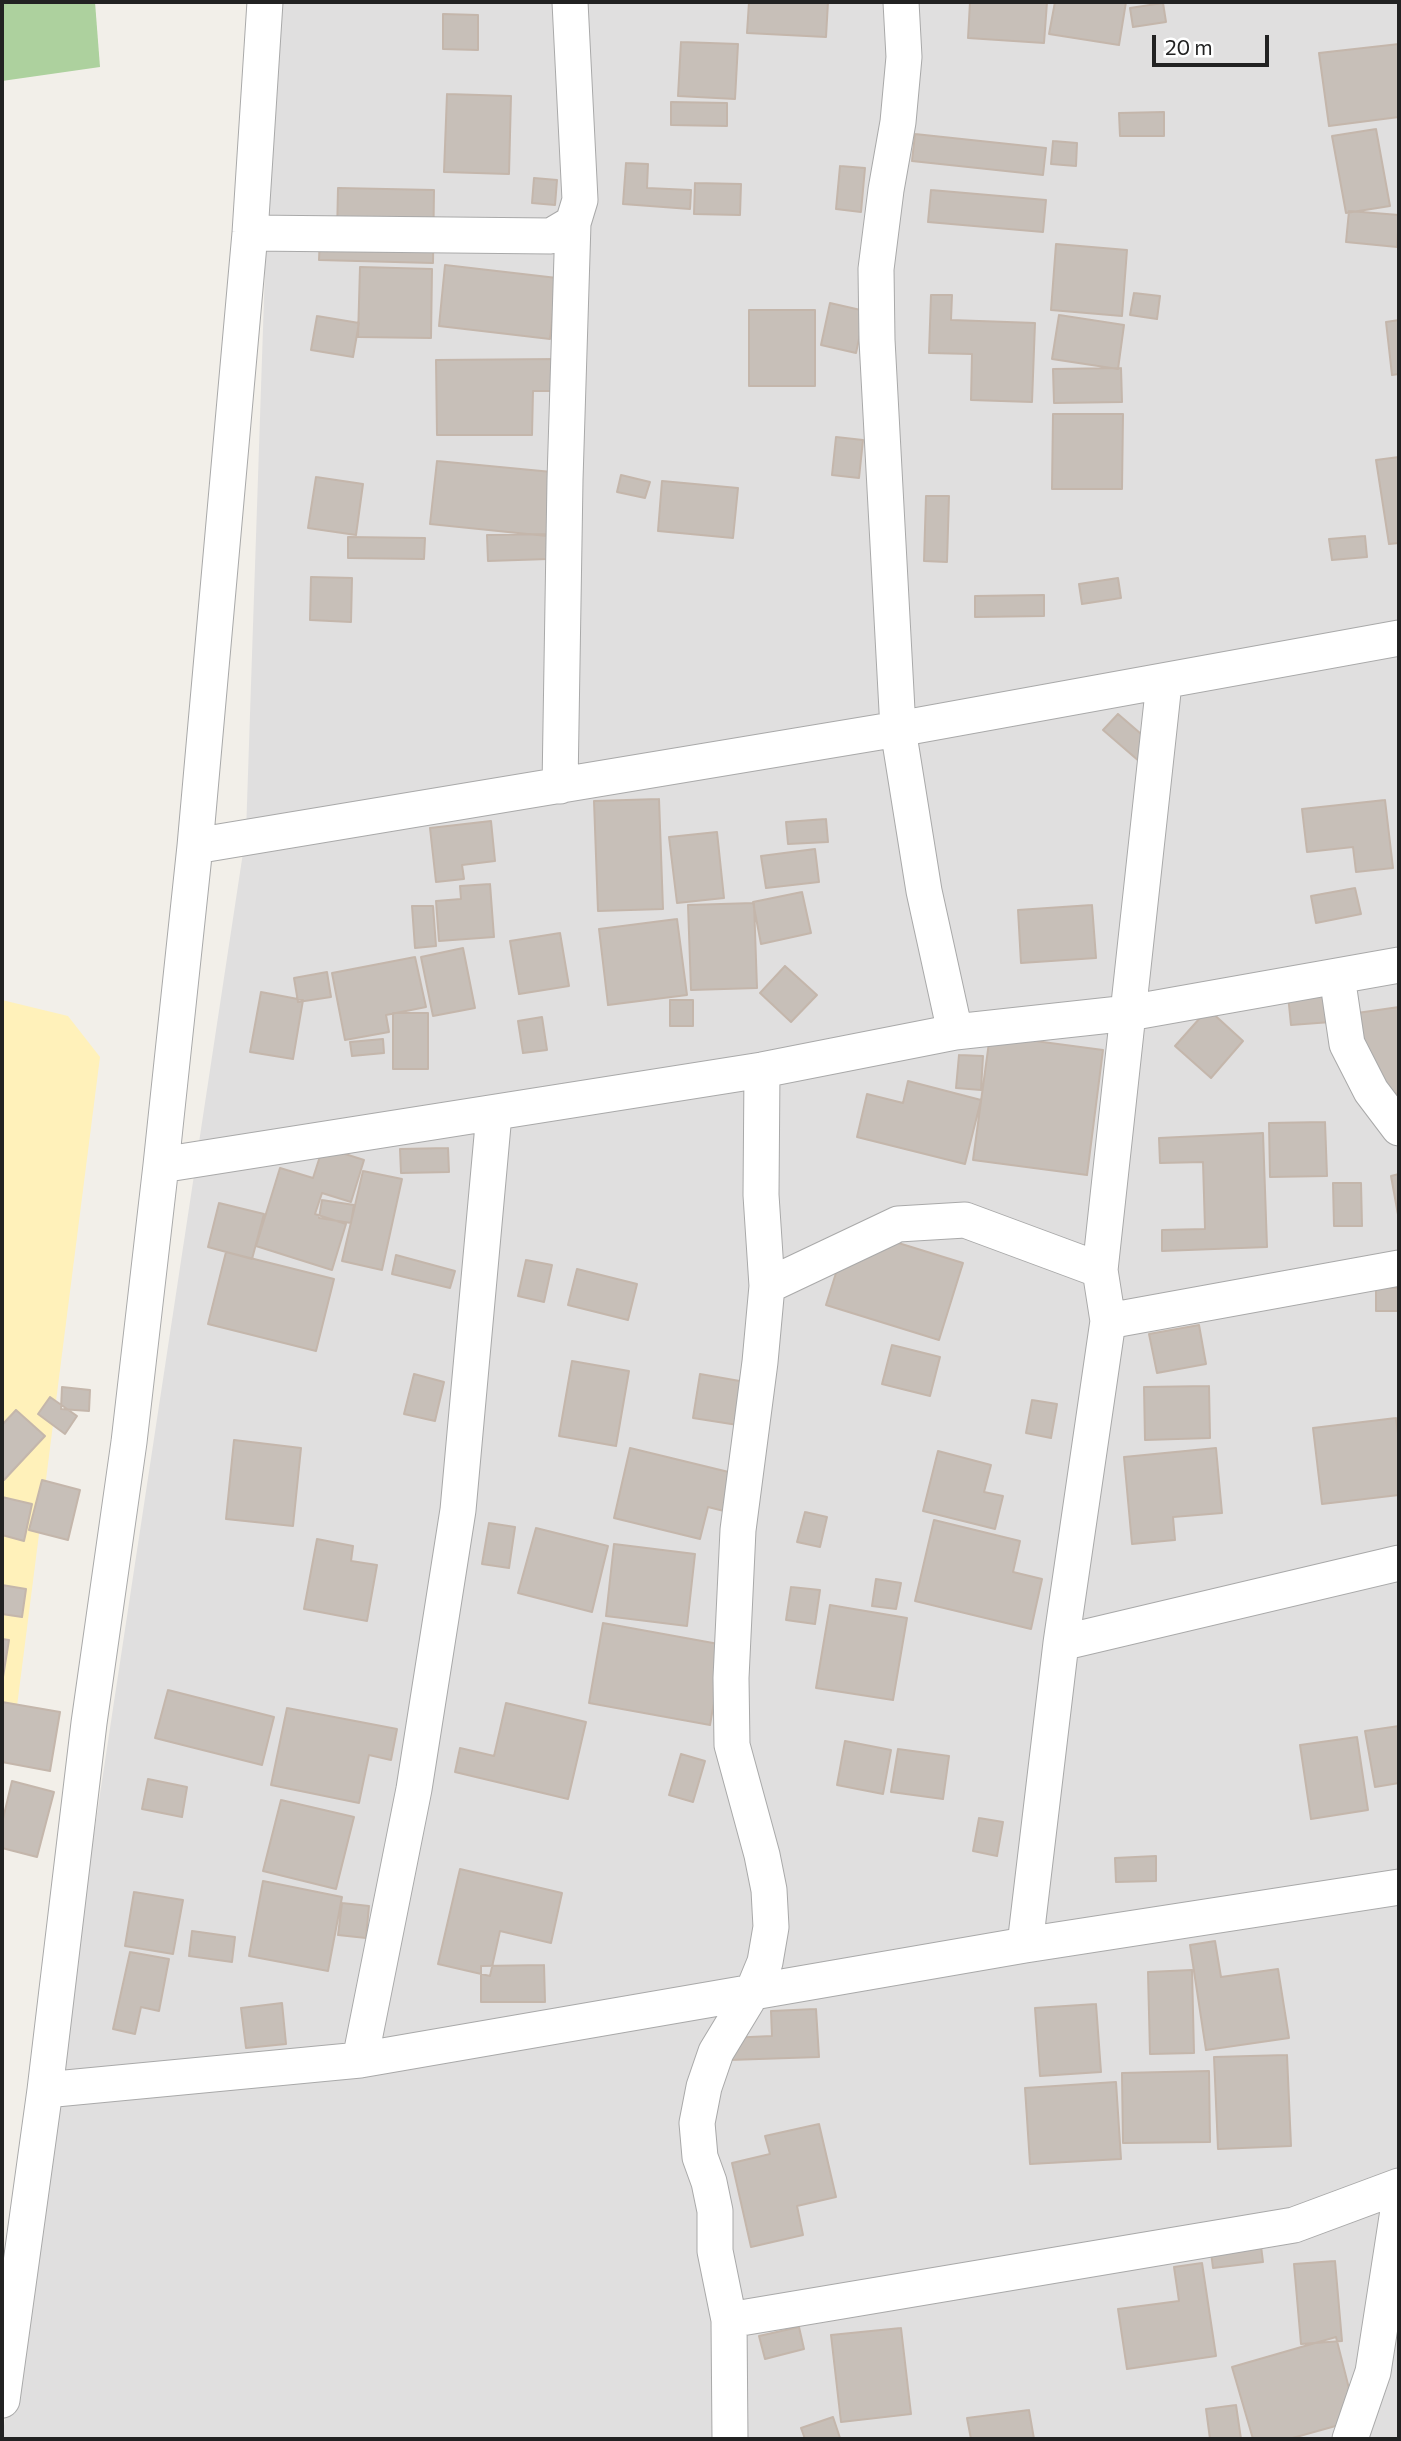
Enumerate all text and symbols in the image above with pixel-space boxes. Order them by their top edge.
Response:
scale bar [1156,21,1273,65]
text: 20 m [1165,34,1213,59]

